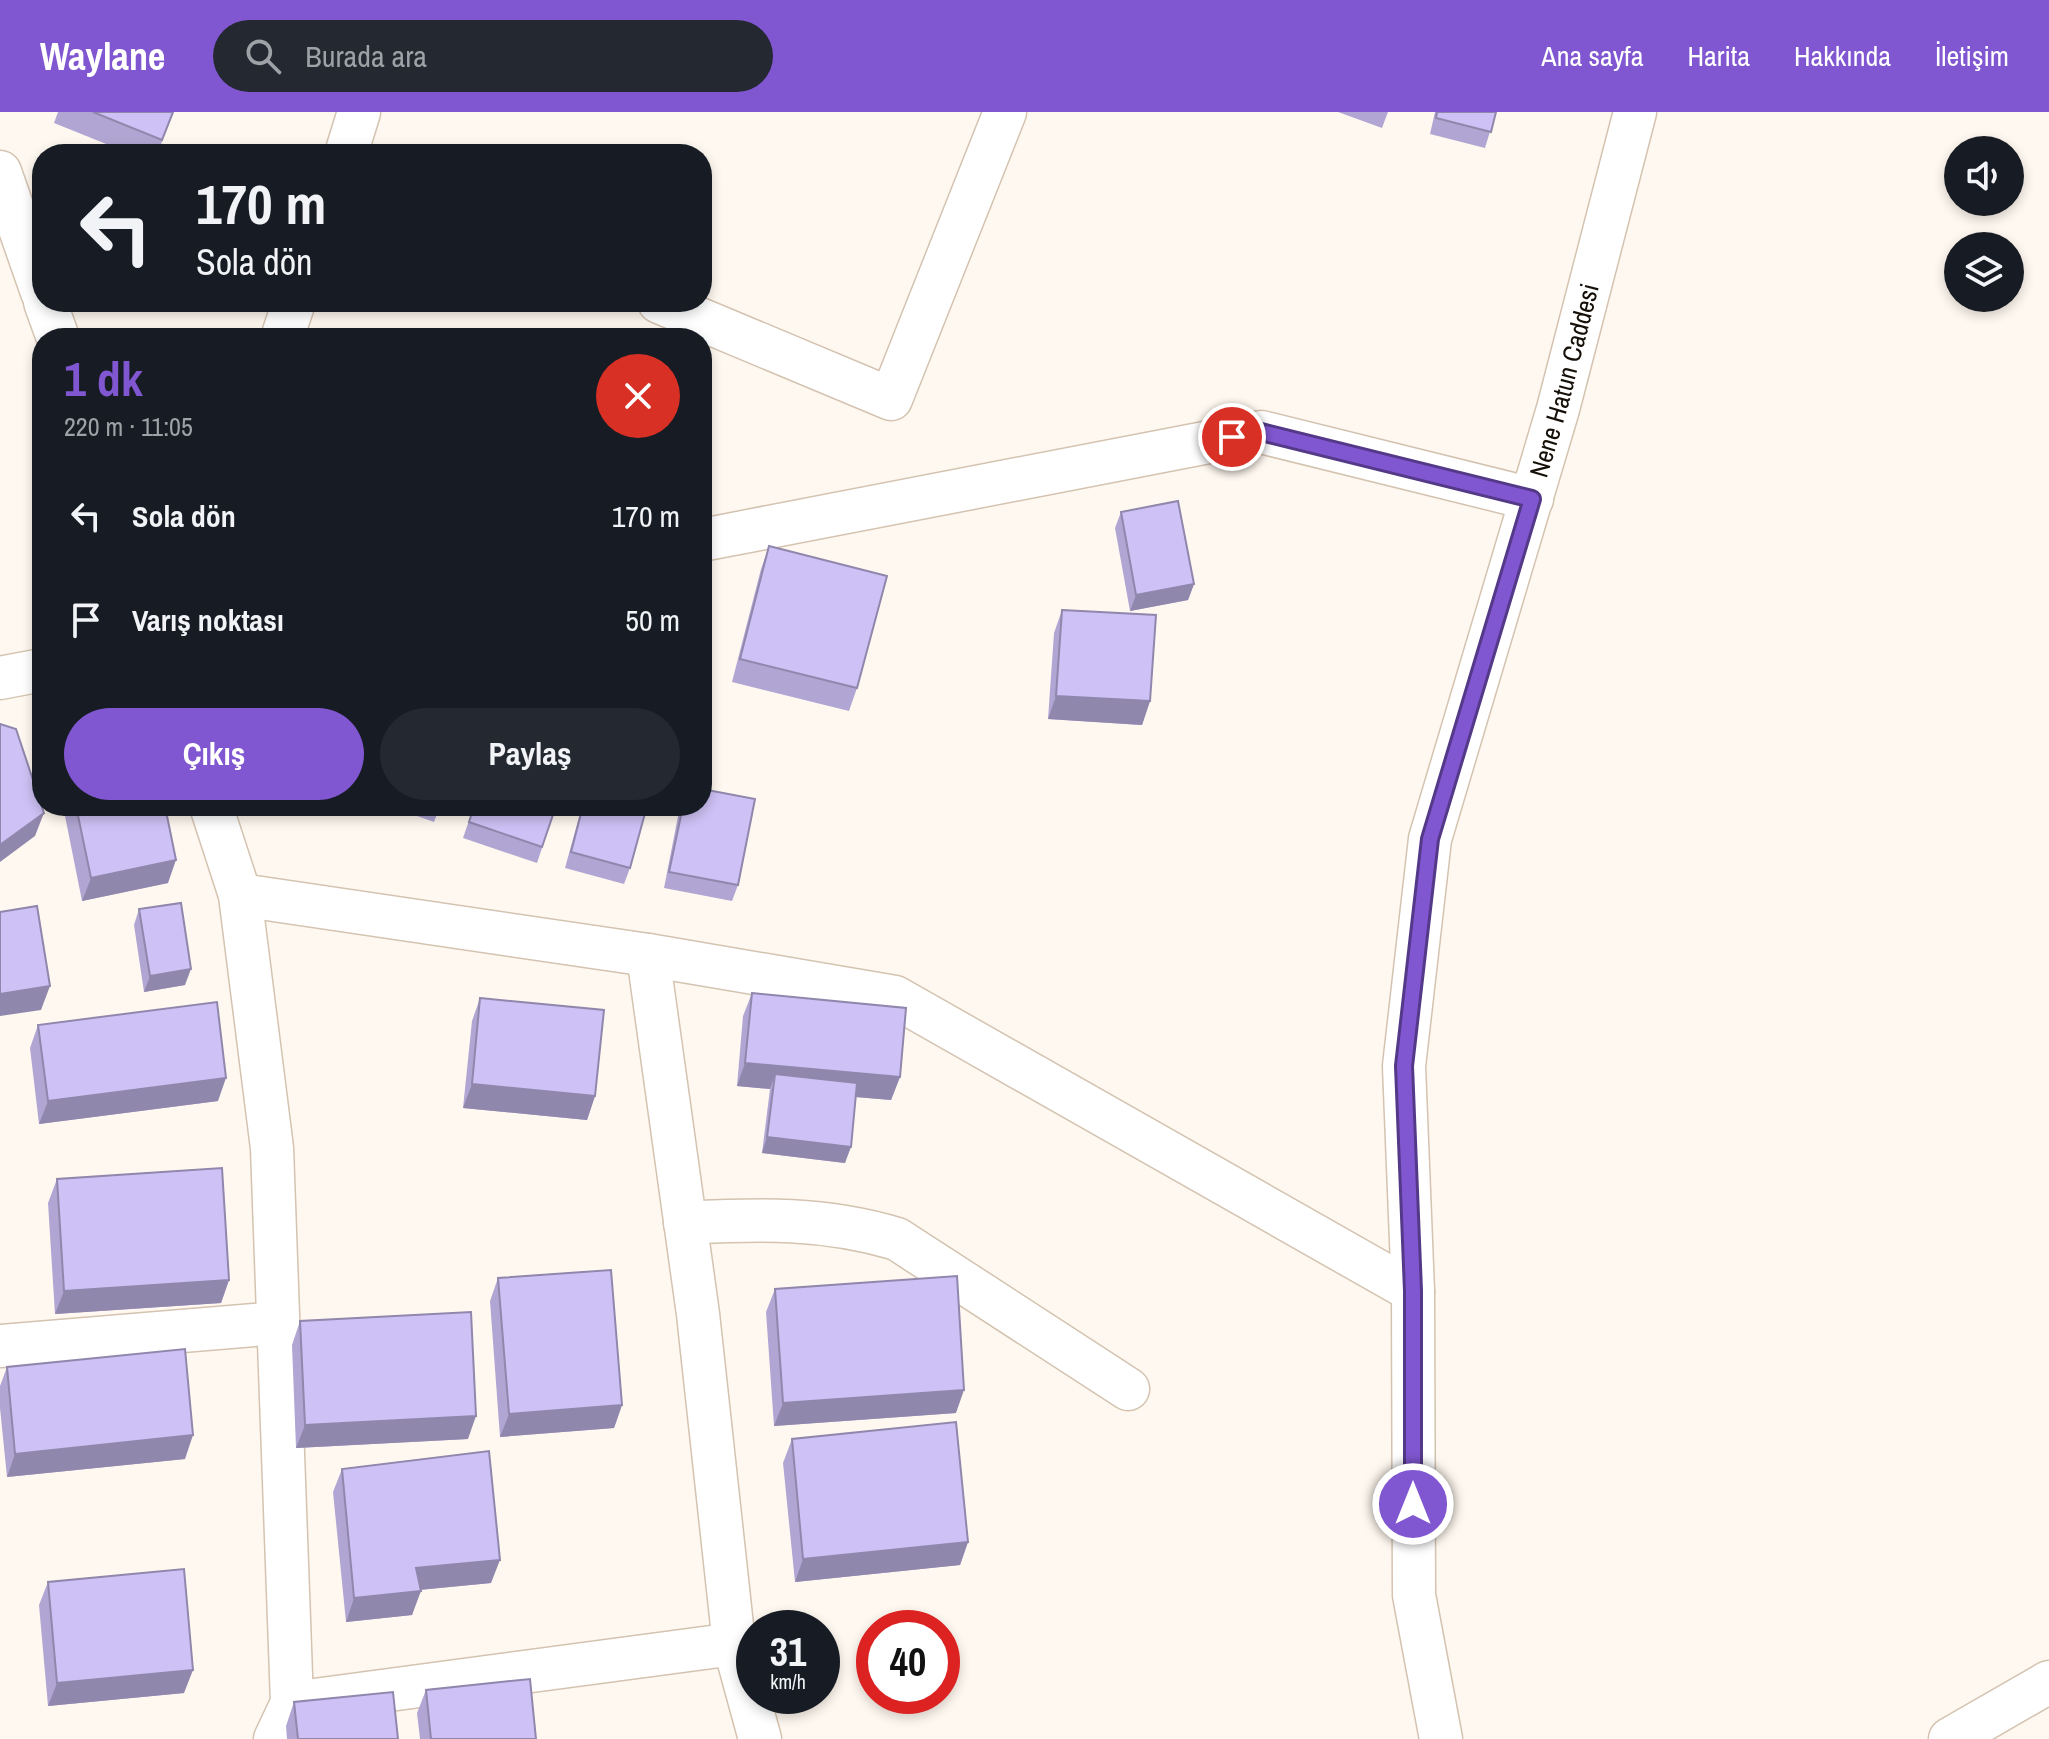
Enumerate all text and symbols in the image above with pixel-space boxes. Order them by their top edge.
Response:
search box [213,20,773,92]
text: Waylane [40,31,165,82]
icon: search [241,34,285,78]
text: Burada ara [305,36,427,76]
text: Ana sayfa [1541,37,1643,75]
text: Harita [1687,37,1750,75]
text: Hakkında [1794,37,1891,75]
text: İletişim [1935,37,2009,75]
map controls [1944,136,2024,312]
button: sound [1944,136,2024,216]
text: 170 m [196,166,326,241]
icon: left [64,176,168,280]
button: layers [1944,232,2024,312]
text: Sola dön [196,238,313,286]
street label: Nene Hatun Caddesi [1521,280,1607,481]
text: 1 dk [64,346,143,411]
button: close [596,354,680,438]
pin [1198,403,1266,471]
text: 220 m · 11:05 [64,409,193,444]
icon: arrive [1210,415,1254,459]
icon: left [64,494,108,538]
text: Sola dön [132,496,236,536]
text: 170 m [612,496,680,536]
icon: arrive [64,598,108,642]
text: Varış noktası [132,600,284,640]
text: 50 m [625,600,680,640]
button: Çıkış [64,708,364,800]
button: Paylaş [380,708,680,800]
position arrow [1371,1462,1455,1546]
speed limit sign: 40 [856,1610,960,1714]
text: 31 [770,1625,806,1678]
text: km/h [770,1668,806,1695]

